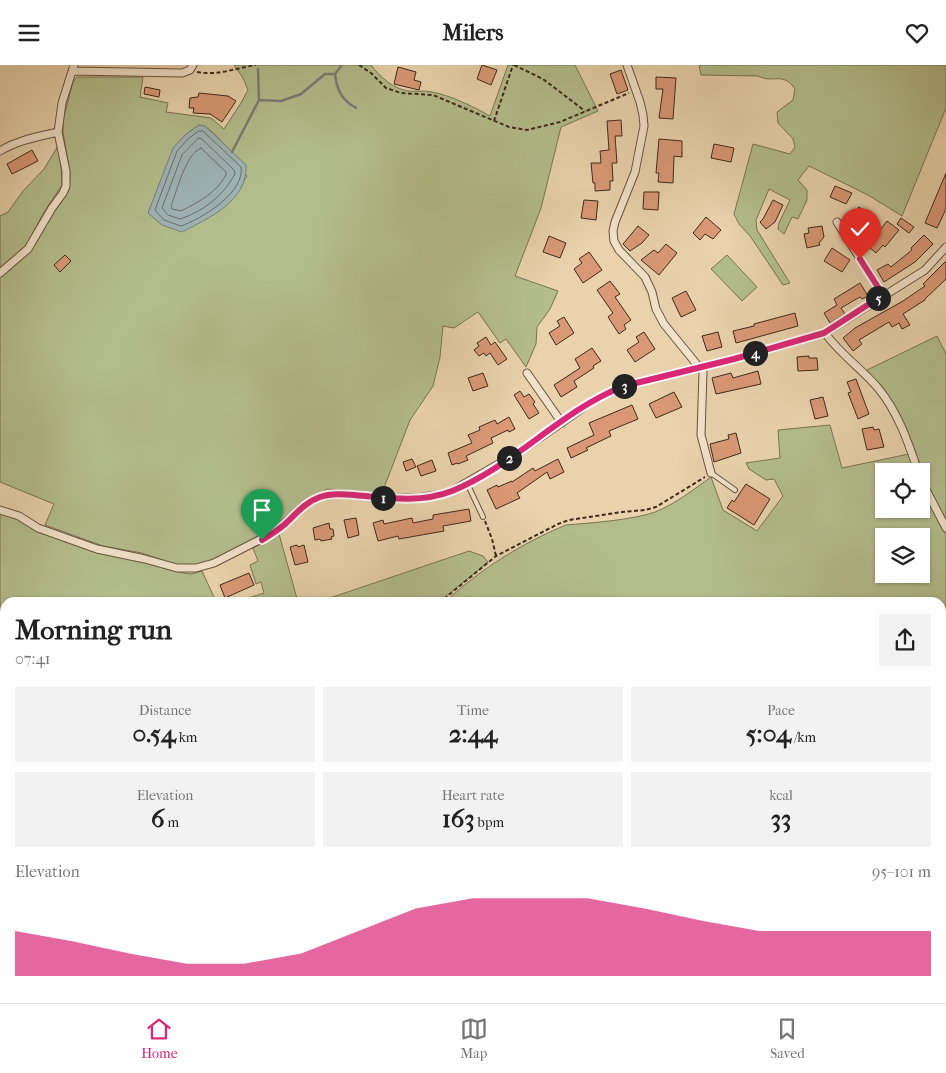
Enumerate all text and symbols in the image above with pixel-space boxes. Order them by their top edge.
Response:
icon: menu [15,19,43,47]
icon: heart [903,19,931,47]
text: Milers [443,20,503,46]
pin [839,208,881,259]
icon: check [846,215,874,243]
pin: 5 [866,285,890,311]
text: 5 [875,290,882,307]
pin: 4 [742,341,768,365]
text: 4 [751,345,760,362]
pin: 3 [612,373,636,399]
text: 3 [622,378,627,395]
pin: 2 [496,445,522,471]
text: 2 [506,450,513,467]
map controls [875,463,930,583]
button: locate [875,463,930,518]
pin: 1 [370,485,396,511]
pin [241,489,283,540]
text: 1 [381,490,386,507]
icon: arrive [248,496,276,524]
button: layers [875,528,930,583]
text: Morning run [15,613,172,646]
button: share [879,614,931,666]
text: 07:41 [15,649,51,668]
text: Distance [139,702,191,719]
text: Time [457,702,489,719]
text: Pace [767,702,795,719]
text: 0.54 [132,719,176,748]
text: 2:44 [449,719,497,748]
text: 5:04 [746,719,791,748]
text: km [176,729,198,746]
text: /km [791,729,816,746]
text: Elevation [137,787,193,804]
text: Heart rate [442,787,504,804]
text: kcal [769,787,793,804]
text: 6 [151,804,164,833]
text: 163 [442,804,475,833]
text: 33 [771,804,791,833]
text: m [164,814,179,831]
text: bpm [475,814,504,831]
text: Elevation [15,862,80,881]
text: 95–101 m [872,862,931,881]
tab: Home [141,1015,178,1062]
tab: Map [460,1015,488,1062]
tab: Saved [770,1015,805,1062]

